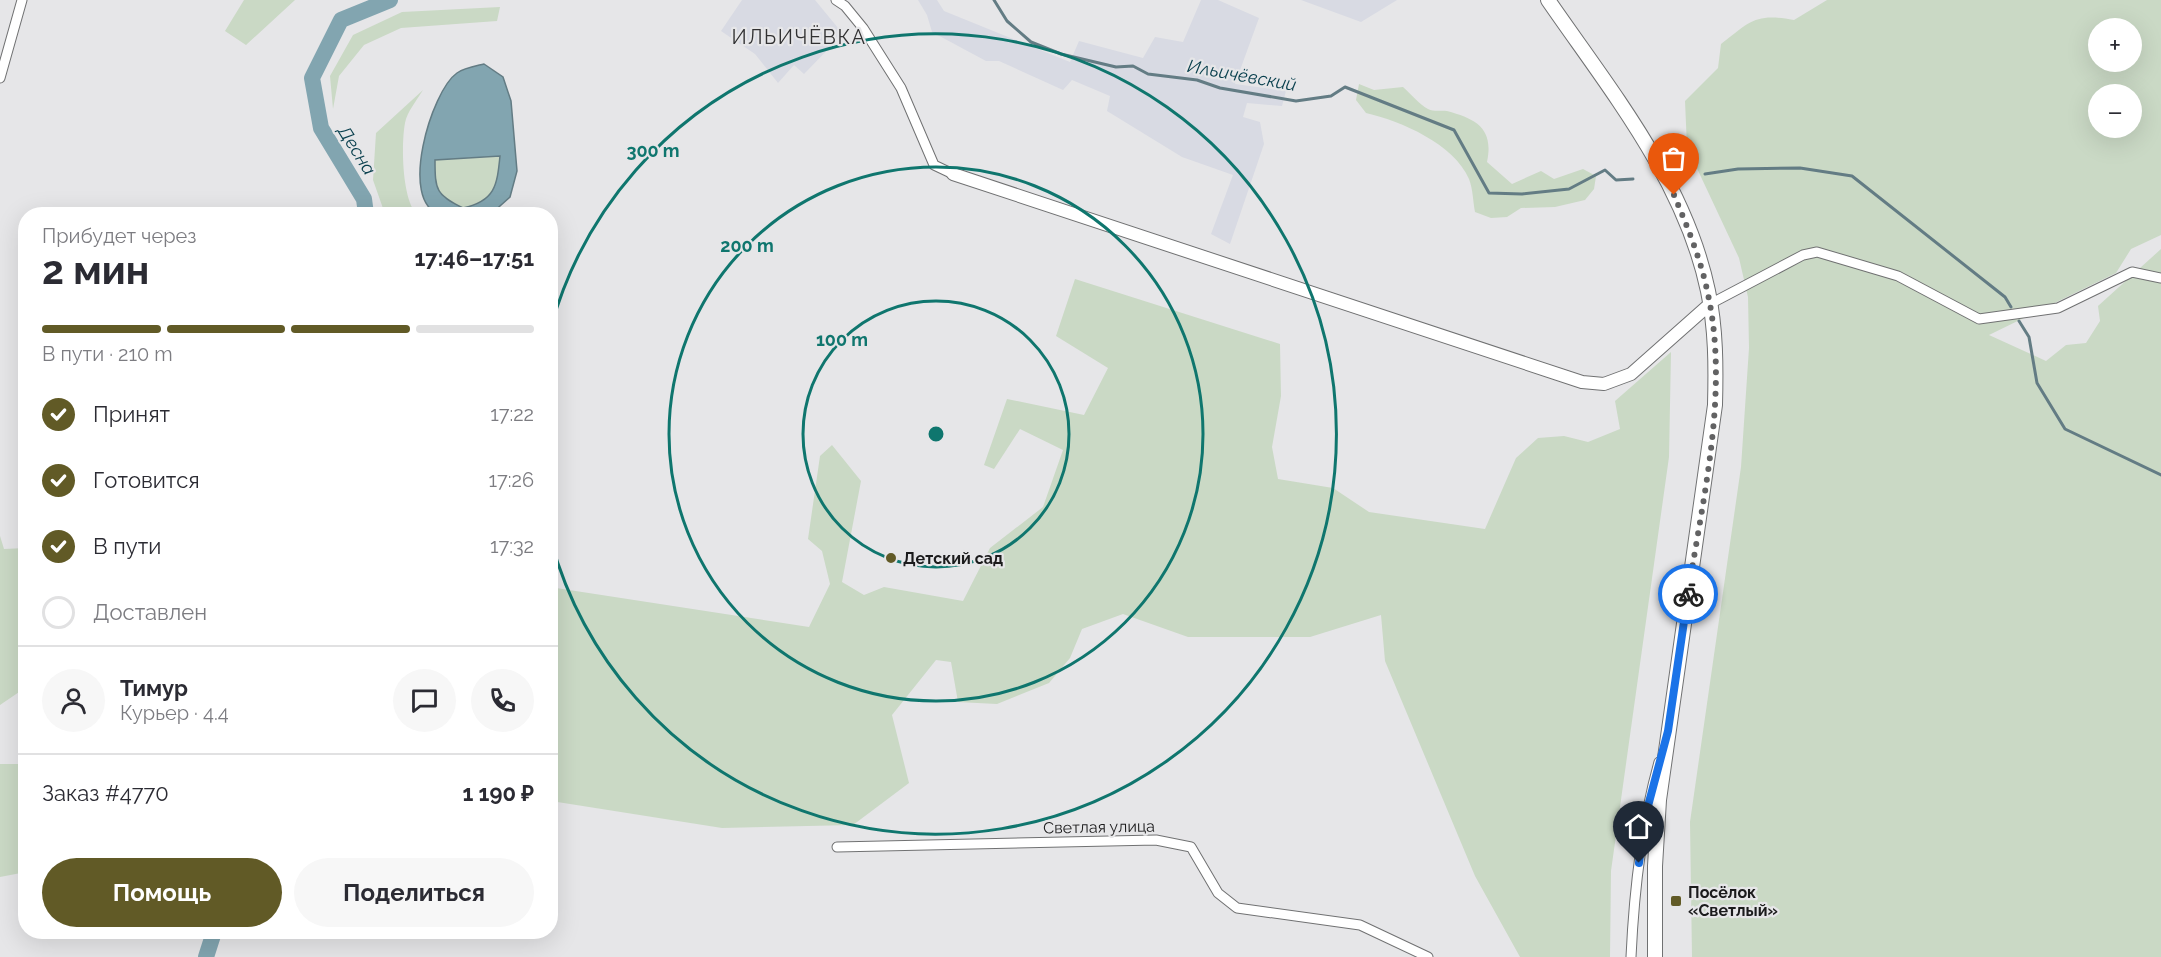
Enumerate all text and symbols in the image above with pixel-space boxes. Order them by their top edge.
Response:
map controls [2088,18,2142,138]
button: + [2088,18,2142,72]
district label: ИЛЬИЧЁВКА [731,25,867,49]
water label: Ильичёвский [1186,55,1298,95]
button: − [2088,84,2142,138]
water label: Десна [333,121,380,179]
pin [1648,133,1699,195]
text: 300 m [626,140,680,161]
icon: bag [1657,142,1690,175]
text: Прибудет через [42,224,196,248]
text: 200 m [720,235,774,256]
text: 17:46–17:51 [414,245,534,271]
text: 2 мин [42,247,149,293]
text: 100 m [816,329,868,350]
text: В пути · 210 m [42,342,173,366]
icon: check [42,398,75,431]
text: Принят [93,401,170,427]
text: 17:22 [490,402,534,426]
centre of rings [926,424,946,444]
icon: check [42,464,75,497]
text: Готовится [93,467,200,493]
text: 17:26 [489,468,534,492]
icon: check [42,530,75,563]
text: В пути [93,533,161,559]
text: 17:32 [490,534,534,558]
place label: Детский сад [903,549,1003,568]
marker: Детский сад [884,551,898,565]
courier [1658,564,1718,624]
icon: bike [1672,578,1705,611]
text: Доставлен [93,599,207,625]
button: person [42,669,105,732]
button: chat [393,669,456,732]
button: phone [471,669,534,732]
text: Тимур [120,675,188,701]
text: Курьер · 4.4 [120,701,229,725]
text: Заказ #4770 [42,780,169,806]
text: 1 190 ₽ [462,780,534,806]
pin [1613,801,1664,863]
icon: home [1622,810,1655,843]
street label: Светлая улица [1043,817,1155,837]
button: Помощь [42,858,282,927]
button: Поделиться [294,858,534,927]
place label: Посёлок «Светлый» [1688,883,1778,920]
marker: Посёлок «Светлый» [1669,894,1683,908]

